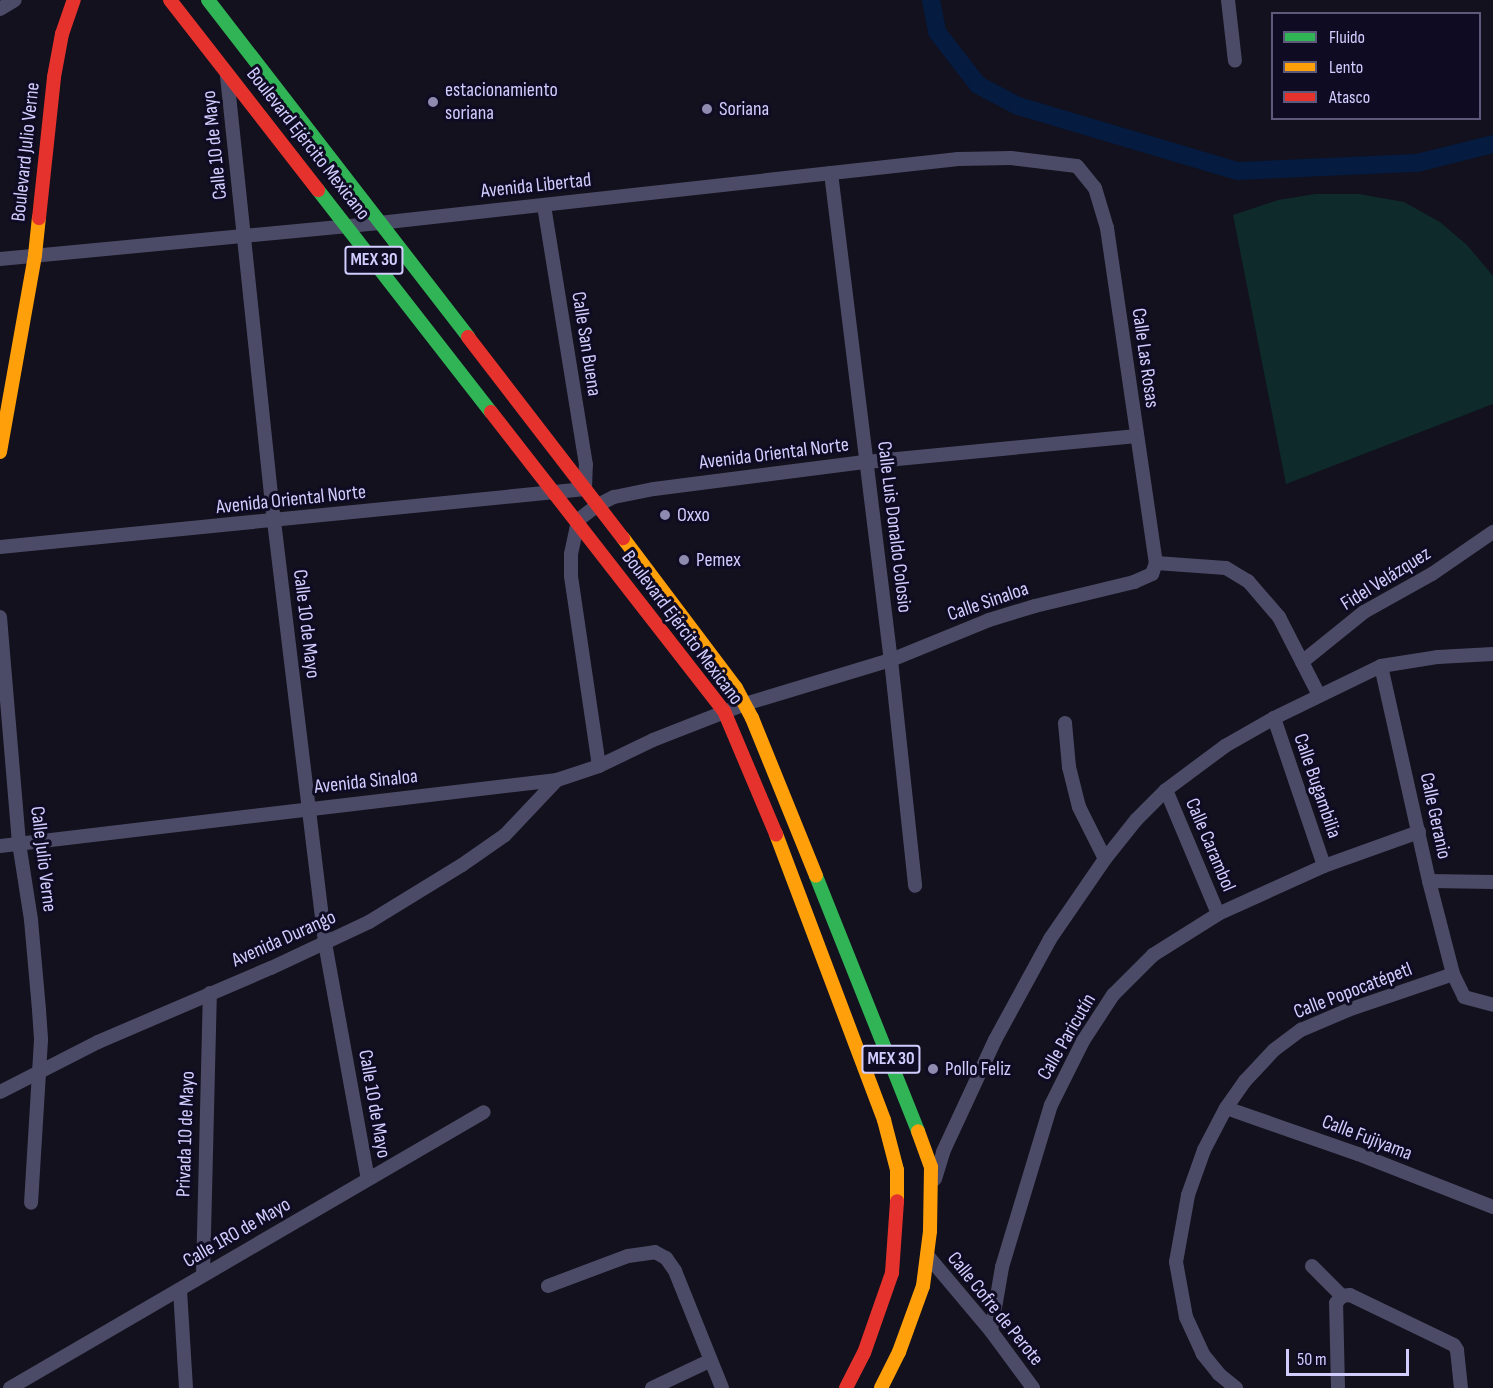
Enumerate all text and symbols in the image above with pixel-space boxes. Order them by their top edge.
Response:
legend [1271,12,1481,120]
text: Fluido [1329,27,1365,48]
text: Lento [1329,57,1363,78]
street label: Boulevard Ejército Mexicano [241,63,375,225]
place label: estacionamiento soriana [445,78,558,125]
street label: Boulevard Julio Verne [7,81,45,223]
text: Atasco [1329,87,1370,108]
street label: Calle 10 de Mayo [197,89,233,201]
marker: estacionamiento soriana [426,95,440,109]
place label: Soriana [719,97,769,121]
marker: Soriana [700,102,714,116]
street label: Avenida Libertad [480,168,592,204]
road number: MEX 30 [344,245,404,275]
street label: Calle San Buena [566,290,606,398]
street label: Calle Las Rosas [1126,307,1164,409]
street label: Avenida Oriental Norte [698,433,850,475]
street label: Calle Luis Donaldo Colosio [872,440,916,614]
street label: Avenida Oriental Norte [215,480,367,520]
place label: Oxxo [677,503,710,527]
marker: Oxxo [658,508,672,522]
street label: Fidel Velázquez [1337,542,1435,616]
street label: Boulevard Ejército Mexicano [616,546,748,710]
place label: Pemex [696,548,741,572]
marker: Pemex [677,553,691,567]
street label: Calle 10 de Mayo [287,568,325,680]
street label: Calle Sinaloa [944,577,1032,627]
street label: Calle Bugambilia [1288,731,1346,841]
street label: Avenida Sinaloa [313,765,419,799]
street label: Calle Geranio [1414,771,1456,861]
street label: Calle Carambol [1180,795,1240,895]
street label: Calle Julio Verne [25,805,61,913]
street label: Avenida Durango [228,905,340,973]
street label: Calle Popocatépetl [1291,957,1415,1025]
street label: Calle Paricutín [1033,990,1101,1084]
road number: MEX 30 [861,1044,921,1074]
street label: Calle 10 de Mayo [353,1048,395,1160]
place label: Pollo Feliz [945,1057,1011,1081]
marker: Pollo Feliz [926,1062,940,1076]
street label: Privada 10 de Mayo [172,1071,200,1197]
street label: Calle Fujiyama [1319,1110,1415,1166]
street label: Calle 1RO de Mayo [179,1193,295,1273]
street label: Calle Cofre de Perote [942,1247,1048,1371]
scale bar [1289,1337,1412,1375]
text: 50 m [1297,1349,1327,1370]

